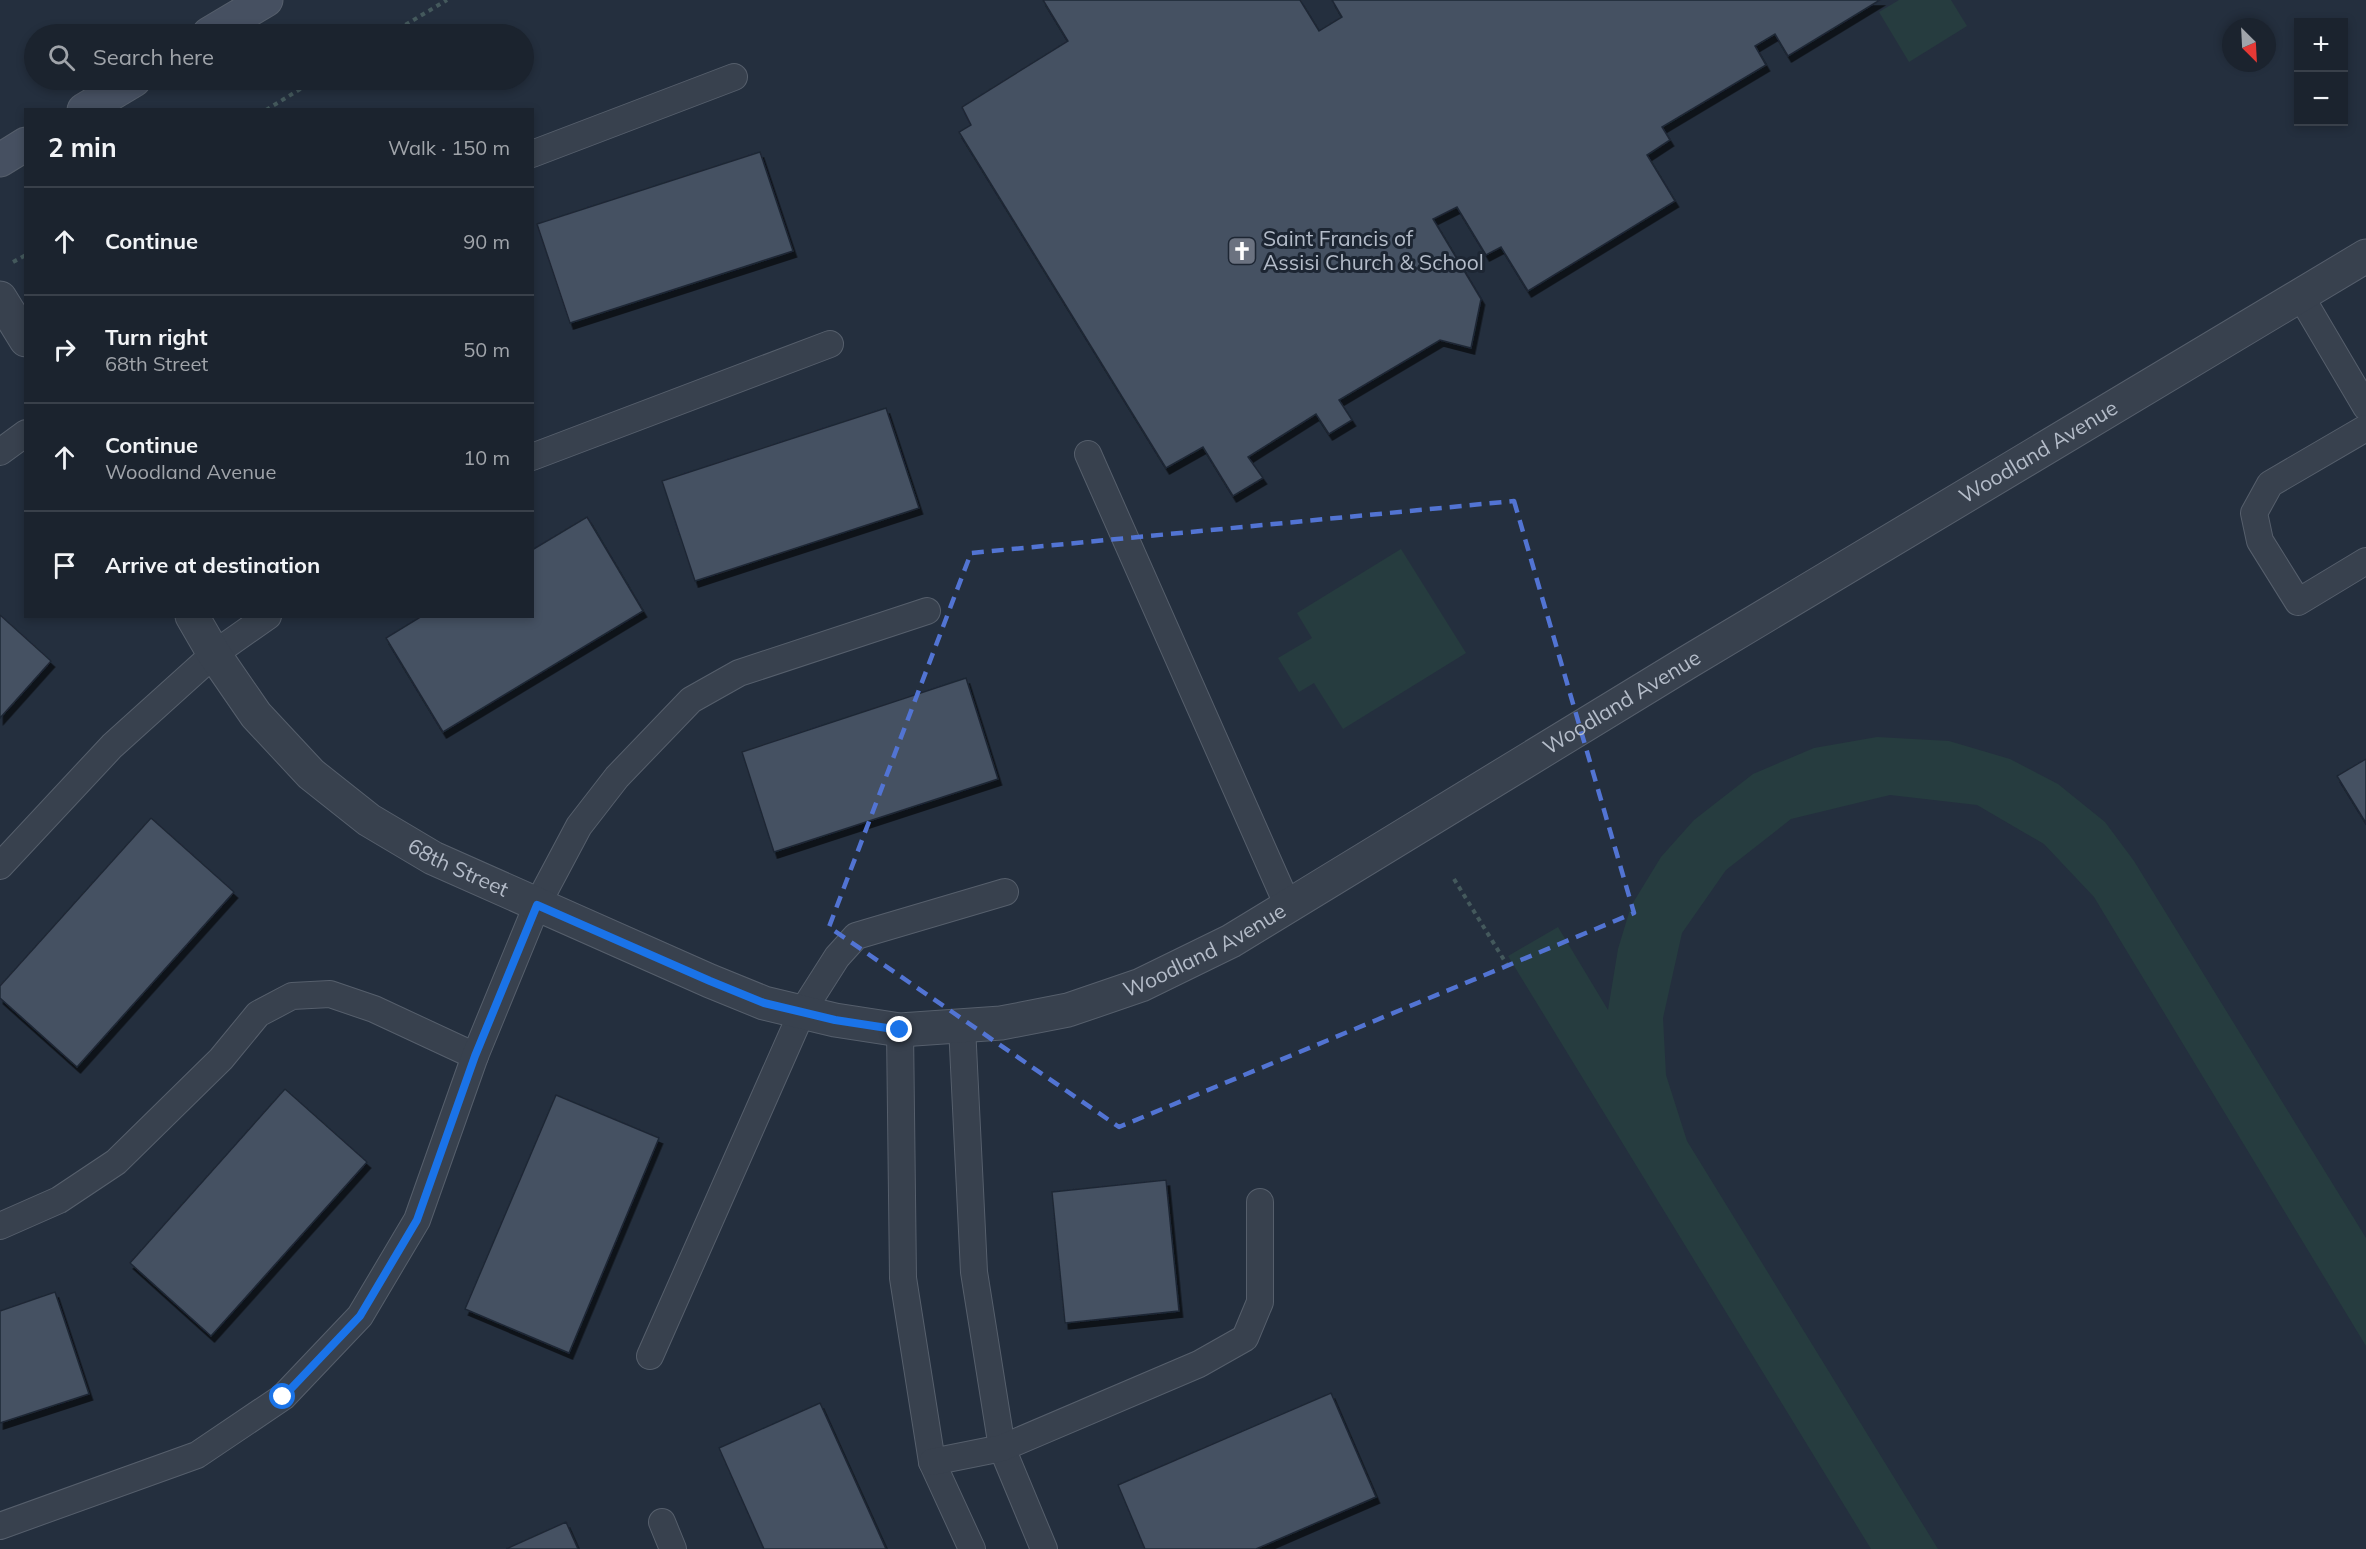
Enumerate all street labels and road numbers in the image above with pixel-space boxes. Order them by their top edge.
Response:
street label: Woodland Avenue [1954,394,2122,509]
street label: Woodland Avenue [1538,644,1705,760]
street label: 68th Street [403,832,513,902]
street label: Woodland Avenue [1120,897,1290,1002]

